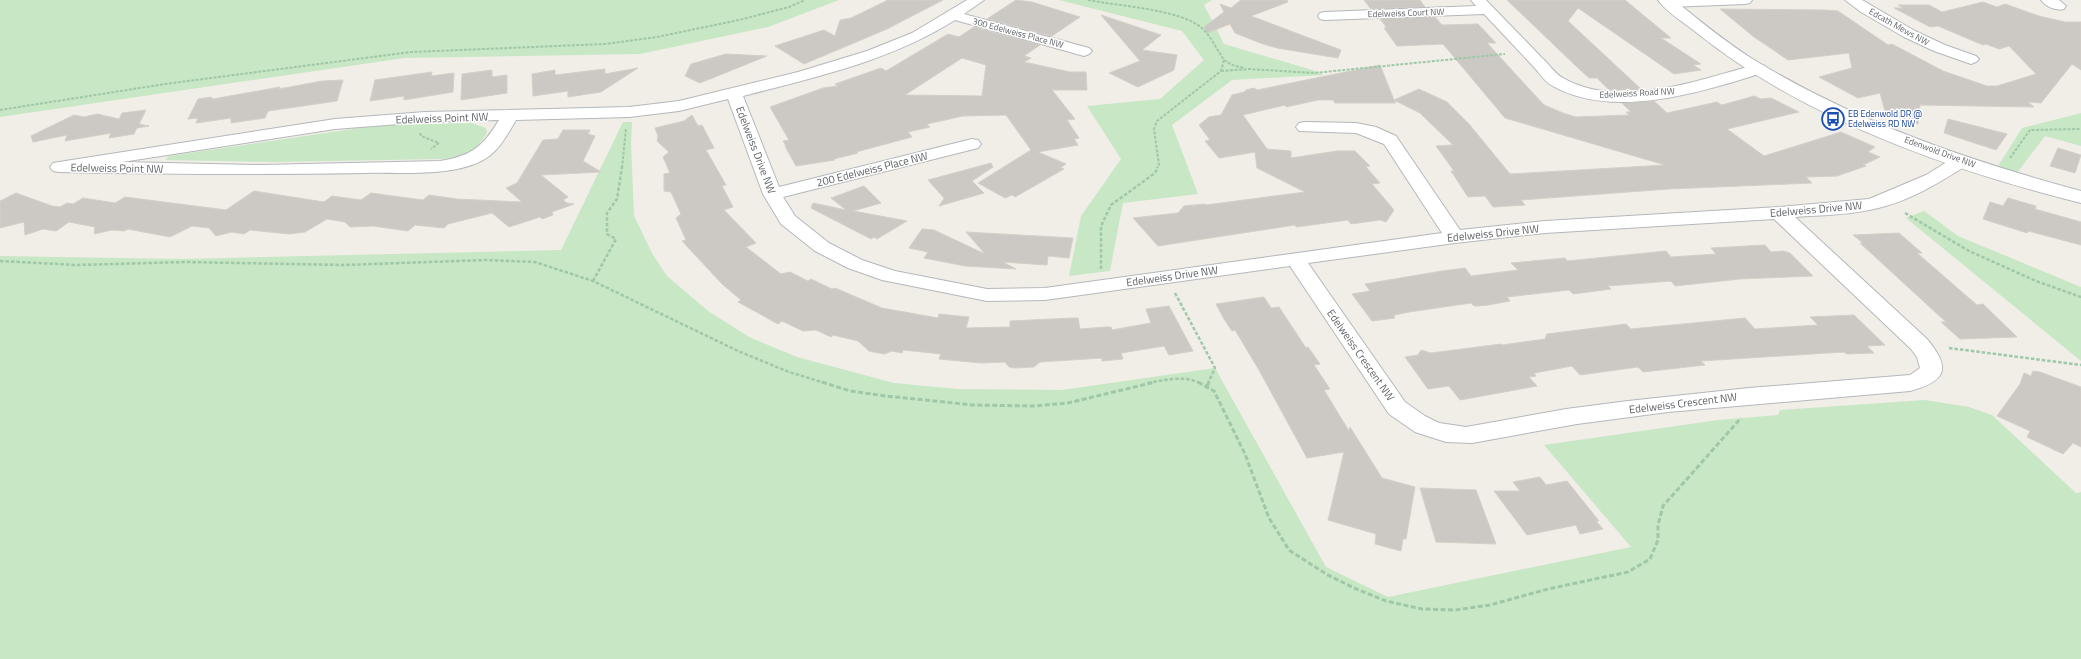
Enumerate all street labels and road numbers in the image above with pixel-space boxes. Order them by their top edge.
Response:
street label: Edelweiss Court NW [1367,5,1445,20]
street label: Edcath Mews NW [1867,5,1932,49]
street label: 300 Edelweiss Place NW [971,14,1065,51]
street label: Edelweiss Road NW [1599,84,1675,101]
street label: Edelweiss Drive NW [732,104,780,196]
street label: Edelweiss Point NW [395,108,489,128]
street label: Edenwold Drive NW [1903,133,1978,170]
street label: 200 Edelweiss Place NW [815,147,930,191]
street label: Edelweiss Point NW [70,159,164,177]
street label: Edelweiss Drive NW [1769,197,1863,221]
street label: Edelweiss Drive NW [1446,220,1540,246]
street label: Edelweiss Drive NW [1125,262,1219,290]
street label: Edelweiss Crescent NW [1323,306,1399,404]
street label: Edelweiss Crescent NW [1628,388,1738,418]

